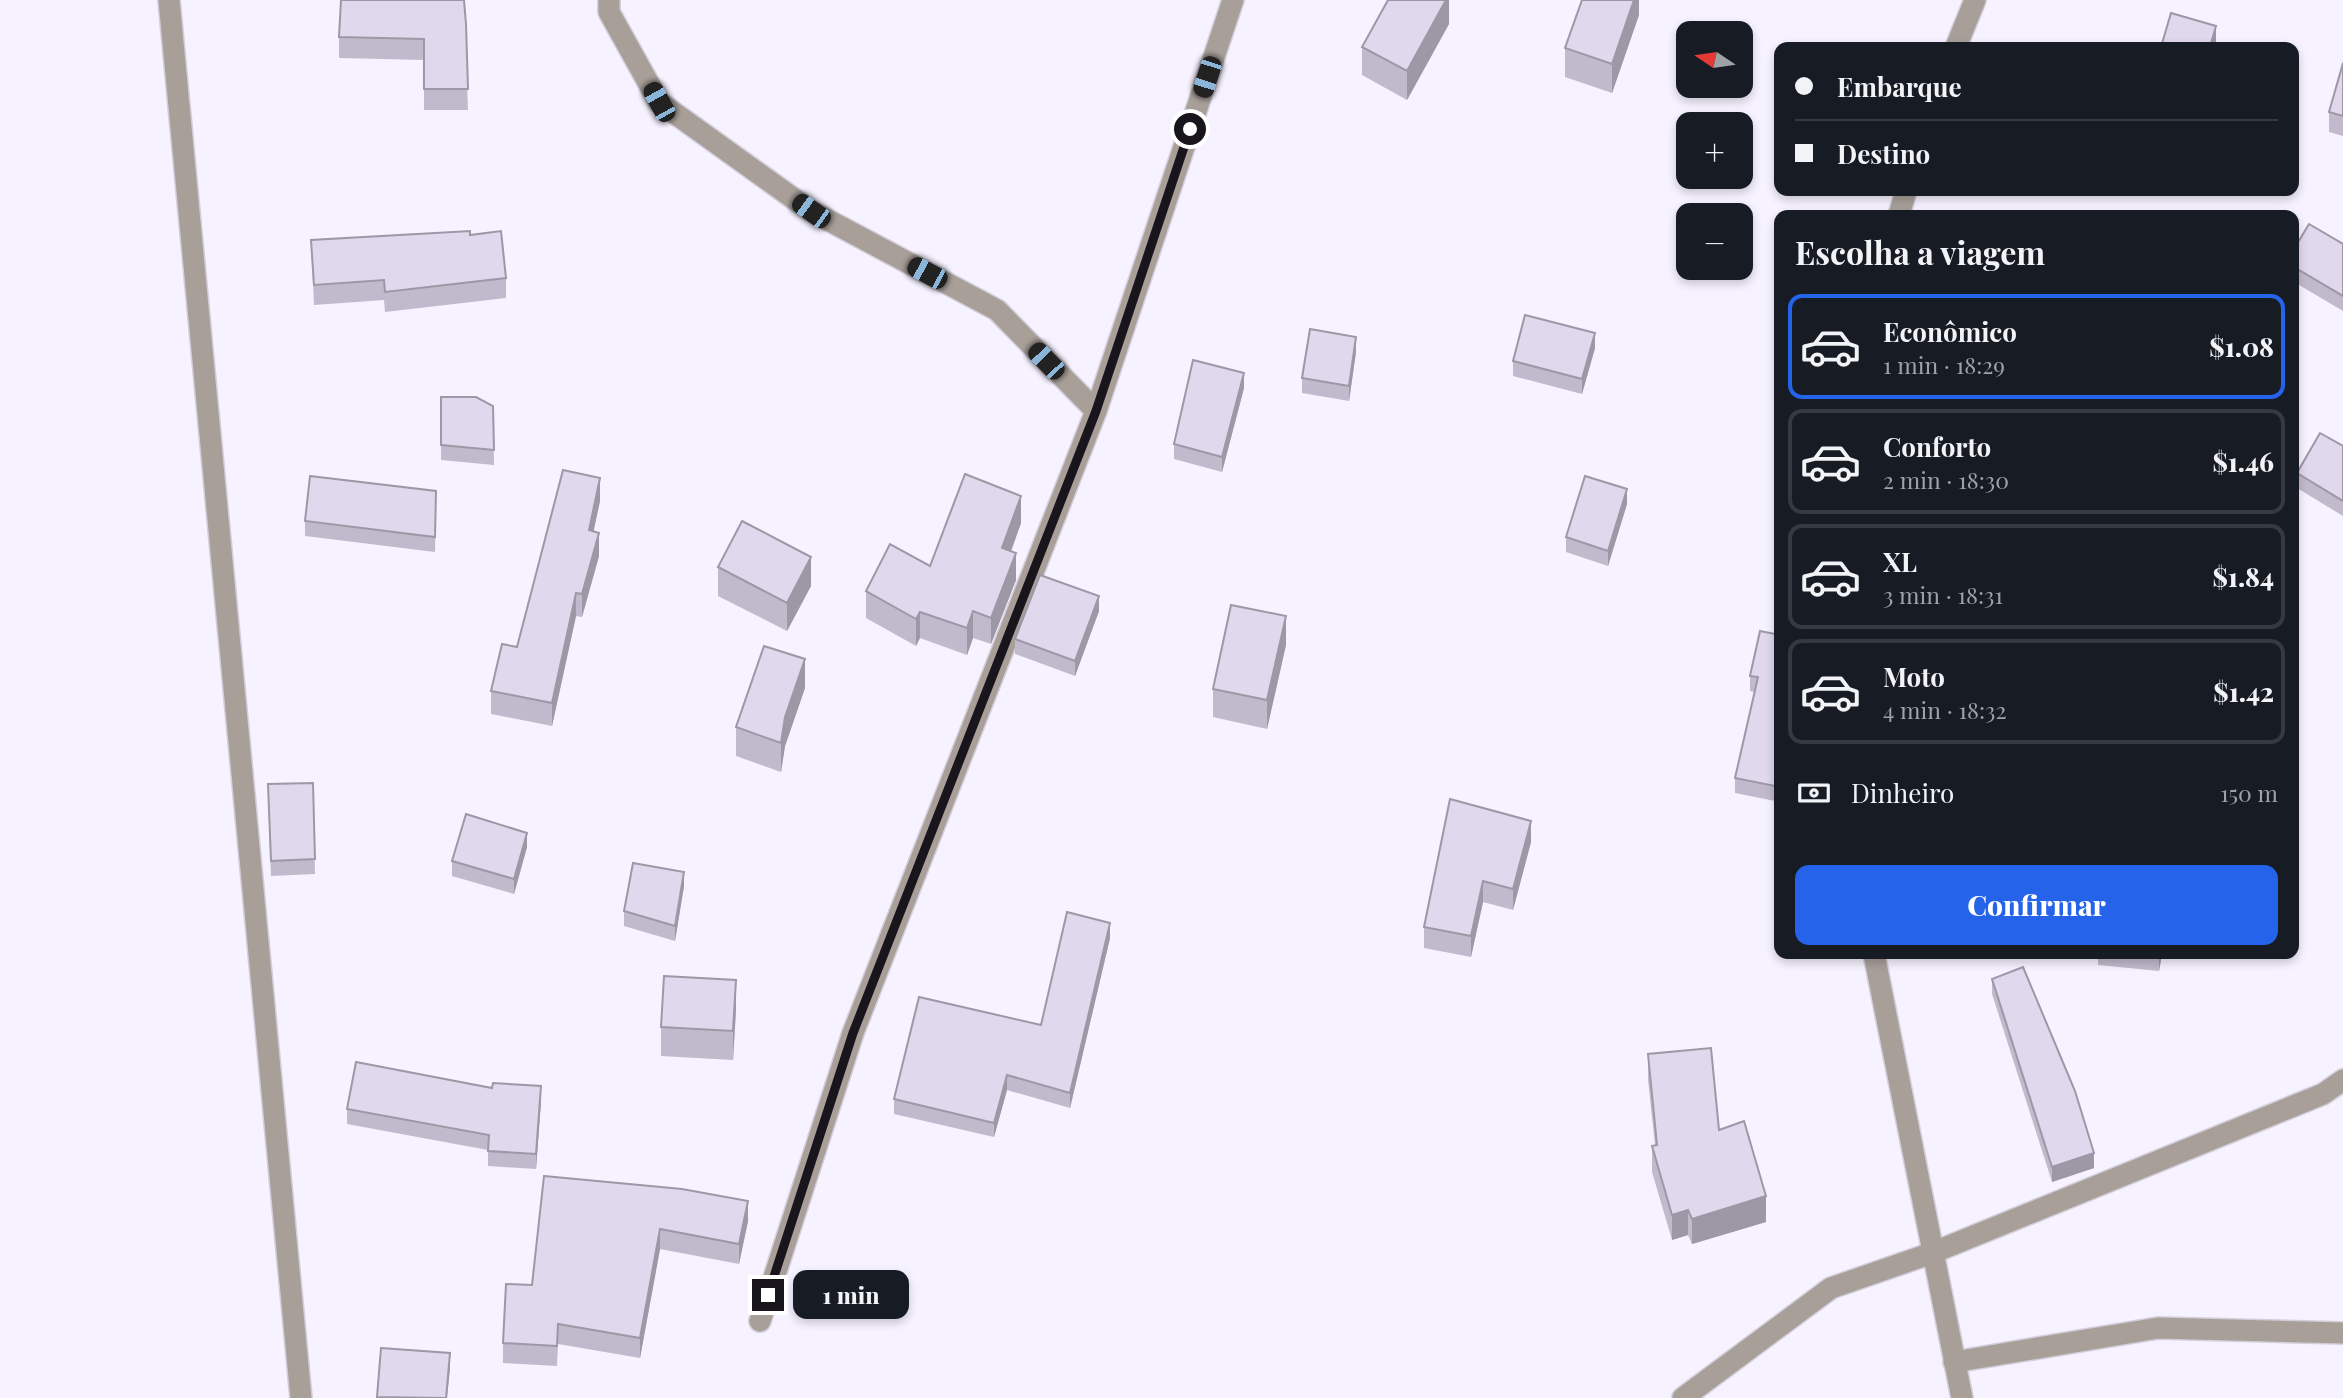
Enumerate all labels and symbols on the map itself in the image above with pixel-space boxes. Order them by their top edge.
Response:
north arrow [1676,21,1754,98]
car [1191,54,1224,100]
car [640,79,679,125]
route start [1174,113,1206,145]
car [788,190,835,232]
car [904,254,951,292]
car [1024,339,1069,383]
callout: 1 min [792,1270,908,1320]
route end [752,1279,784,1311]

